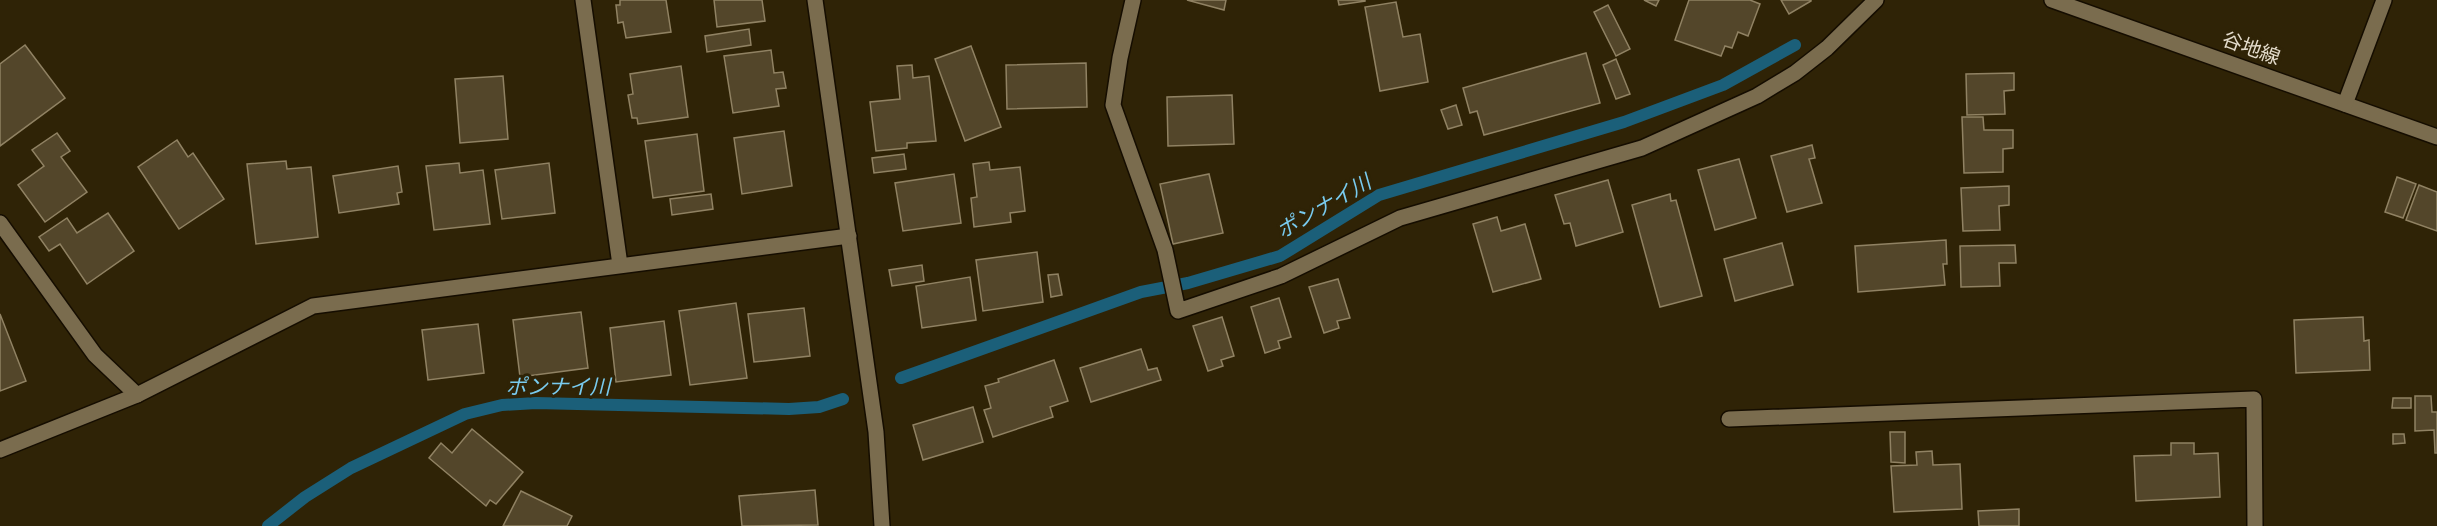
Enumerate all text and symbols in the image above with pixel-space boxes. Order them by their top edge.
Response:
street label: 谷地線 [2219,27,2283,71]
water label: ポンナイ川 [1272,169,1377,244]
water label: ポンナイ川 [506,375,612,400]

